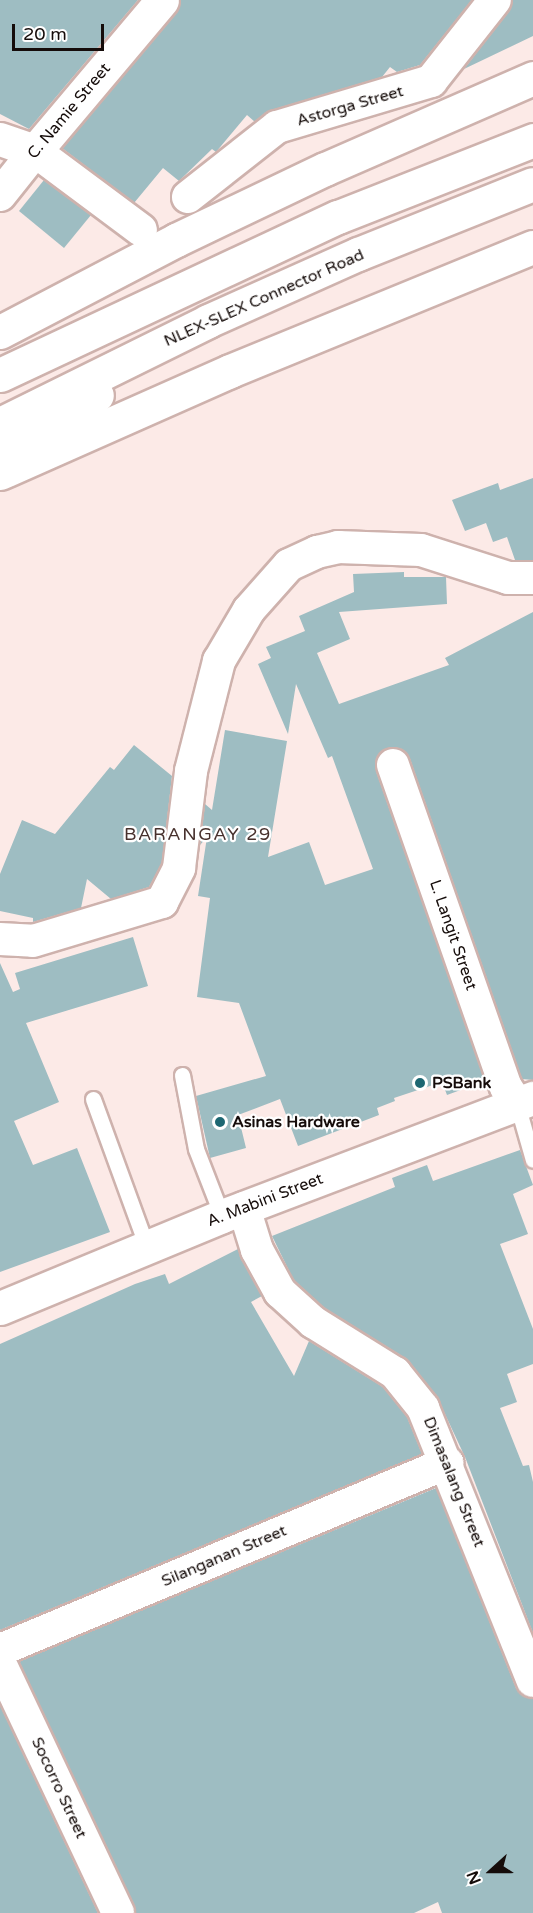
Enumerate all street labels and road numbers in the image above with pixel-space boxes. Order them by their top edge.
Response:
street label: C. Namie Street [23,59,115,163]
street label: Astorga Street [294,82,406,130]
street label: NLEX-SLEX Connector Road [161,245,367,351]
street label: L. Langit Street [425,877,481,993]
street label: A. Mabini Street [204,1169,326,1231]
street label: Dimasalang Street [419,1414,489,1550]
street label: Silanganan Street [159,1521,289,1591]
street label: Socorro Street [27,1734,91,1842]

